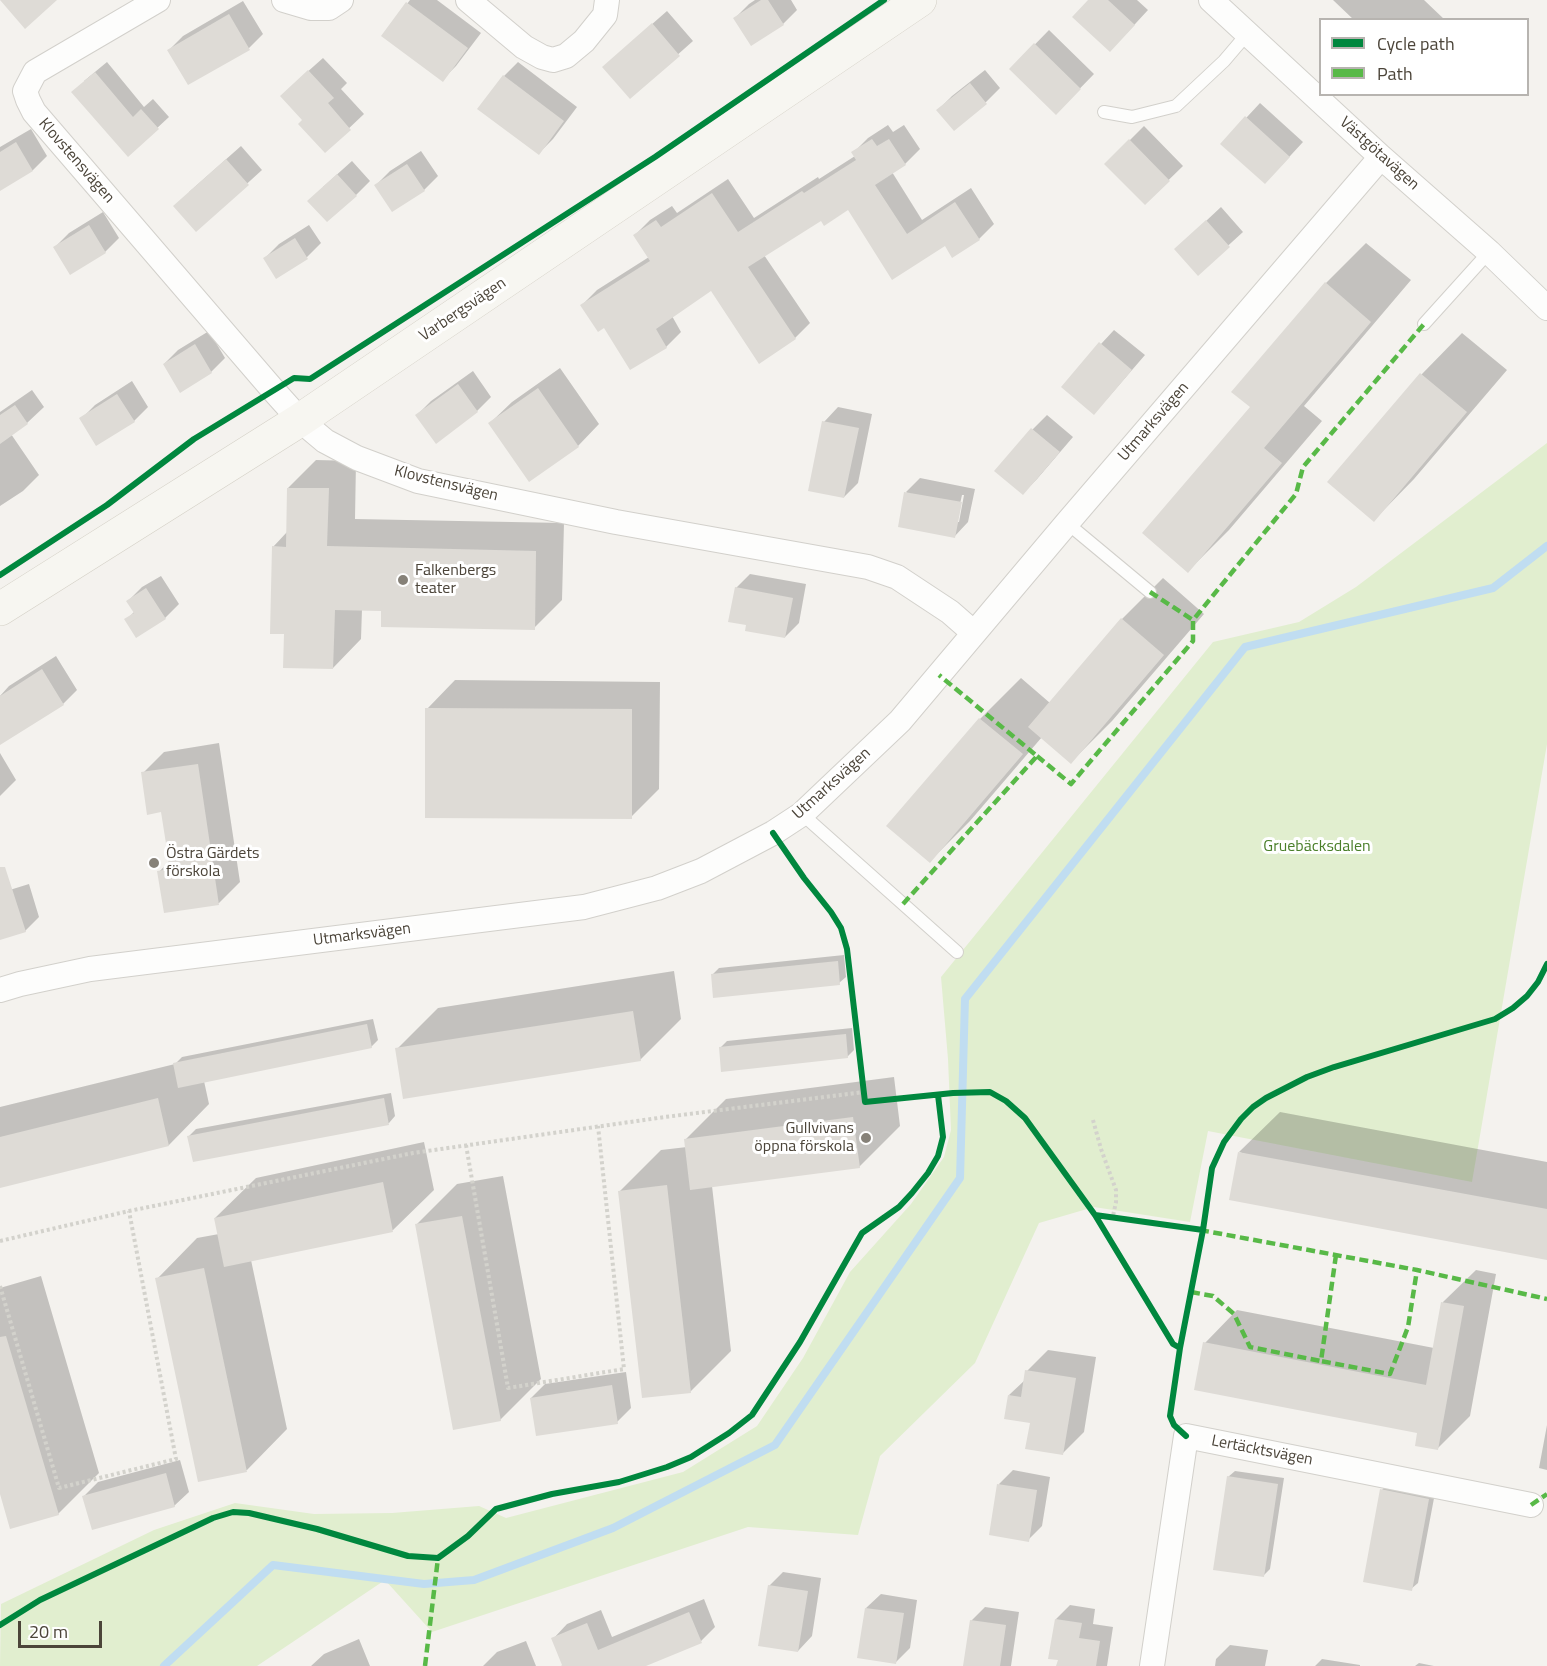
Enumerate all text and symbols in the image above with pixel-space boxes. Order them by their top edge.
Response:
legend [1319,18,1529,96]
text: Cycle path [1377,30,1455,57]
text: Path [1377,60,1413,87]
street label: Västgötavägen [1335,113,1423,195]
street label: Klovstensvägen [34,115,118,207]
street label: Varbergsvägen [416,274,510,346]
street label: Utmarksvägen [1115,379,1193,465]
street label: Klovstensvägen [392,462,500,506]
place label: Falkenbergs teater [415,561,496,599]
marker: Falkenbergs teater [396,573,410,587]
street label: Utmarksvägen [789,744,875,824]
park label: Gruebäcksdalen [1263,837,1371,857]
place label: Östra Gärdets förskola [166,844,259,882]
marker: Östra Gärdets förskola [147,856,161,870]
street label: Utmarksvägen [312,919,412,951]
place label: Gullvivans öppna förskola [754,1119,854,1157]
marker: Gullvivans öppna förskola [859,1131,873,1145]
street label: Lertäcktsvägen [1210,1432,1314,1470]
scale bar [21,1609,105,1647]
text: 20 m [29,1618,68,1645]

